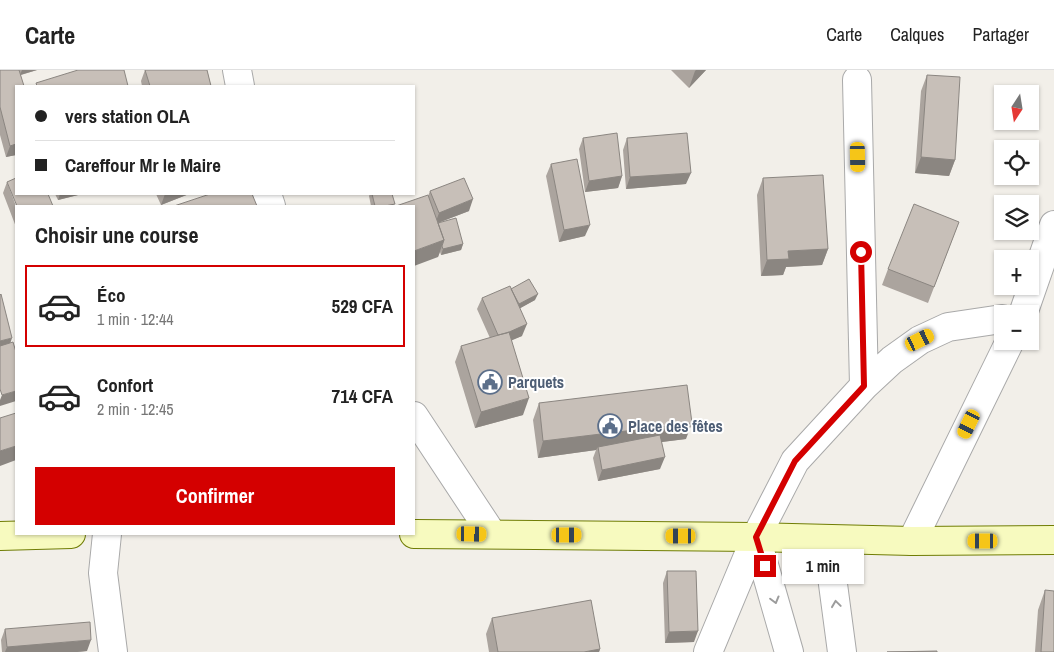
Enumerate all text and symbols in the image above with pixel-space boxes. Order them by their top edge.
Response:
text: Carte [25,19,75,51]
text: Carte [826,22,862,47]
text: Calques [890,22,944,47]
text: Partager [972,22,1029,47]
north arrow [994,85,1039,130]
map controls [994,85,1039,350]
text: vers station OLA [65,103,190,129]
button: locate [994,140,1039,185]
car [850,142,865,172]
text: Careffour Mr le Maire [65,152,221,178]
button: layers [994,195,1039,240]
text: Choisir une course [35,220,198,250]
route start [850,241,872,263]
button: + [994,250,1039,295]
text: Éco [97,282,126,308]
icon: car [37,284,82,329]
text: 529 CFA [332,293,393,319]
button: − [994,305,1039,350]
text: 1 min · 12:44 [97,308,174,330]
car [903,327,936,353]
public building icon: Parquets [477,369,503,395]
place label: Parquets [508,371,564,393]
text: Confort [97,372,153,398]
icon: car [37,374,82,419]
text: 714 CFA [332,383,393,409]
text: 2 min · 12:45 [97,398,174,420]
car [955,407,982,441]
public building icon: Place des fêtes [597,413,623,439]
place label: Place des fêtes [628,415,723,437]
button: Confirmer [35,467,395,525]
car [456,526,487,542]
car [552,528,582,543]
car [666,529,696,544]
car [968,534,998,549]
callout: 1 min [782,548,865,584]
route end [754,555,776,577]
text: 1 min [806,555,840,577]
one-way arrow [769,596,780,605]
one-way arrow [831,599,842,607]

